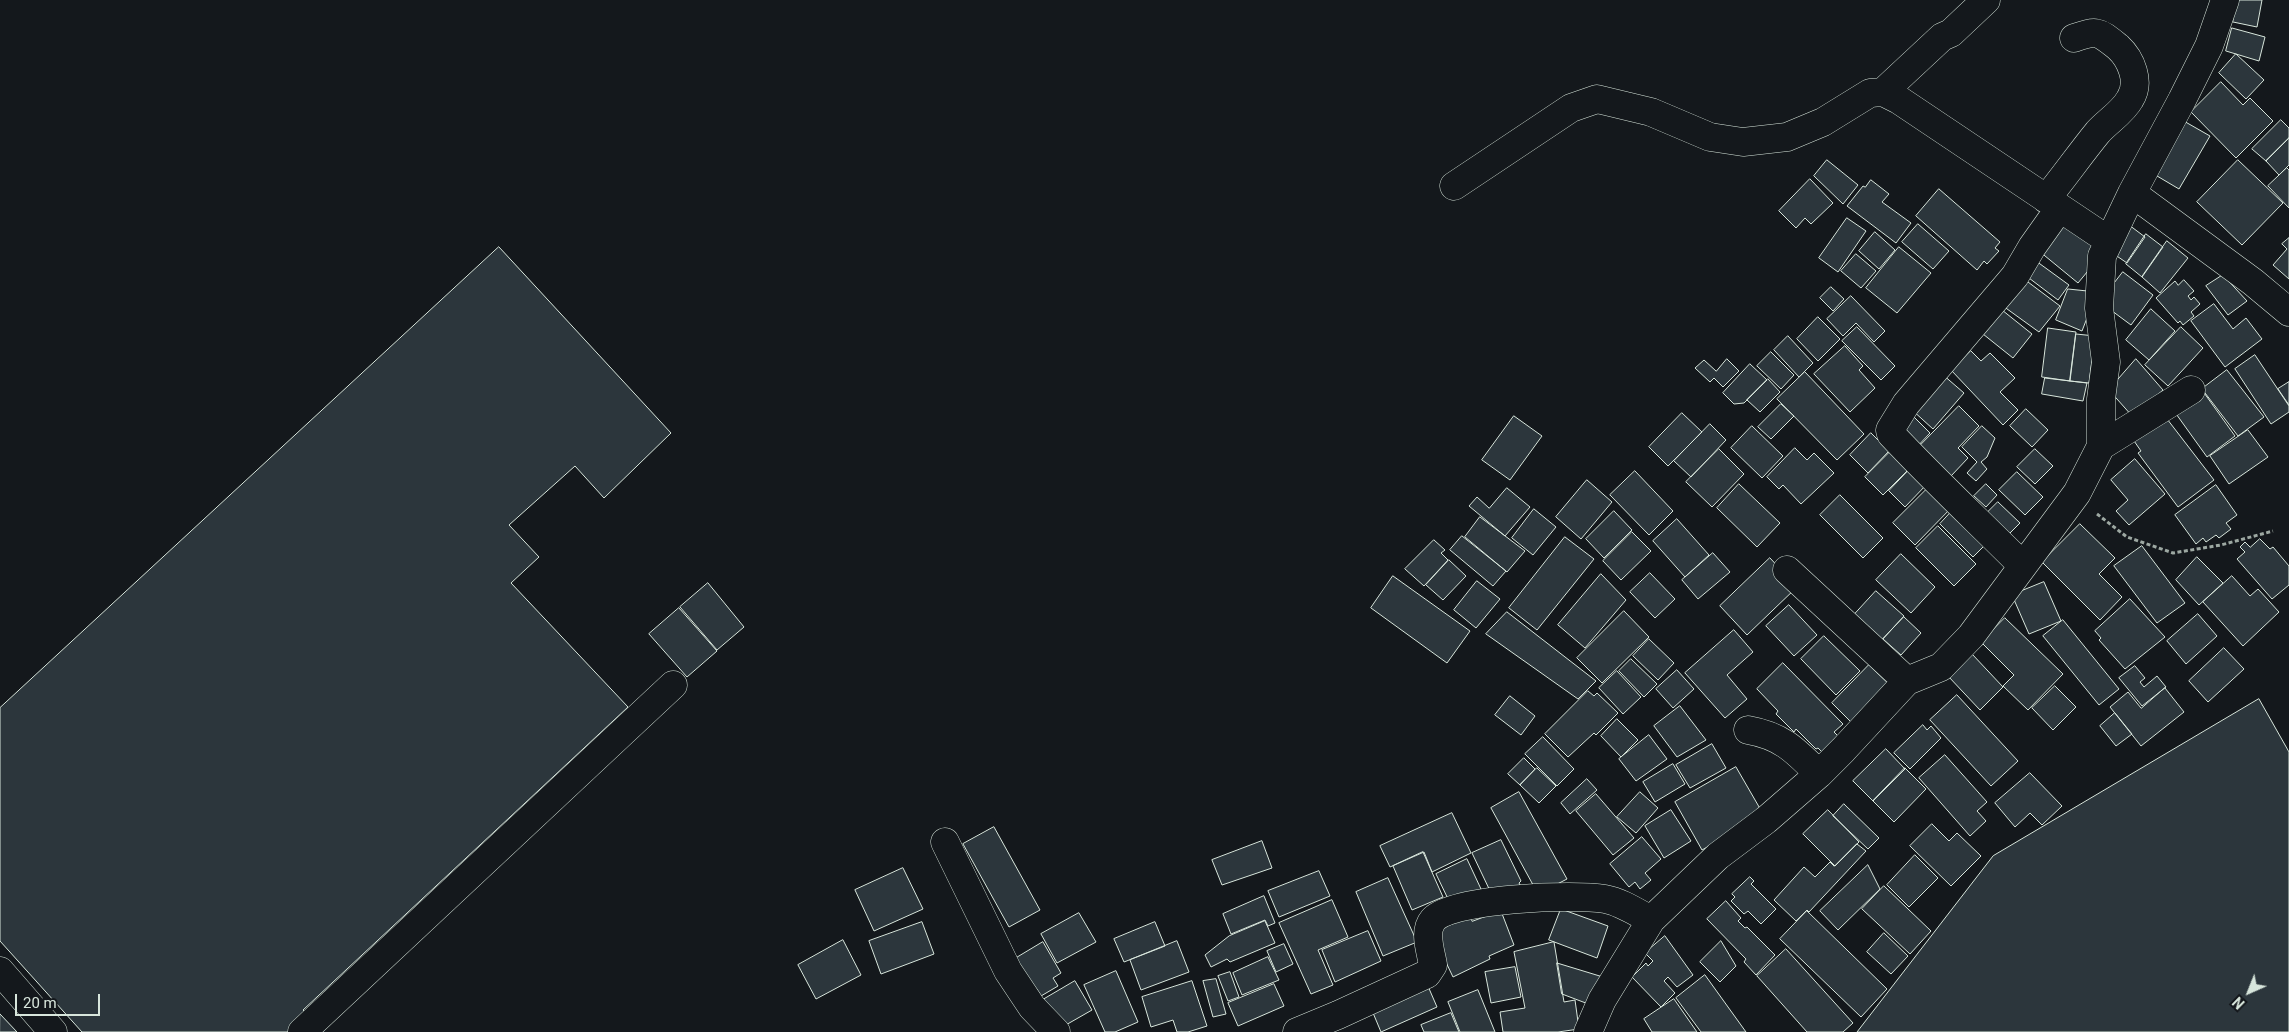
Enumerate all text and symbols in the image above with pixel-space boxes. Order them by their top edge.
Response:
north arrow [2224,967,2274,1017]
scale bar [18,984,102,1016]
text: 20 m [23,994,57,1012]
text: N [2229,994,2248,1012]

